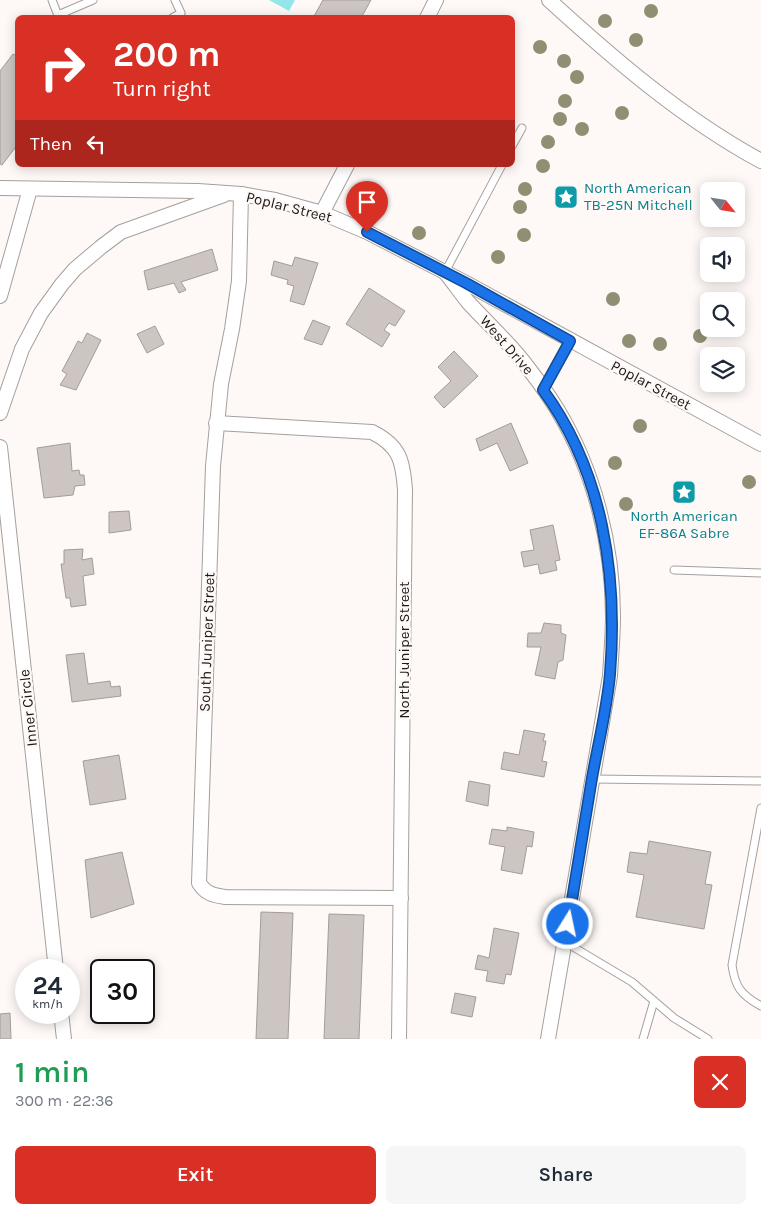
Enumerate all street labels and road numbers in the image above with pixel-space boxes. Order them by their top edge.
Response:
street label: Poplar Street [244,188,334,226]
street label: West Drive [476,312,538,378]
street label: Poplar Street [608,356,694,414]
street label: South Juniper Street [196,571,218,712]
street label: North Juniper Street [395,581,413,719]
street label: Inner Circle [15,668,41,748]

